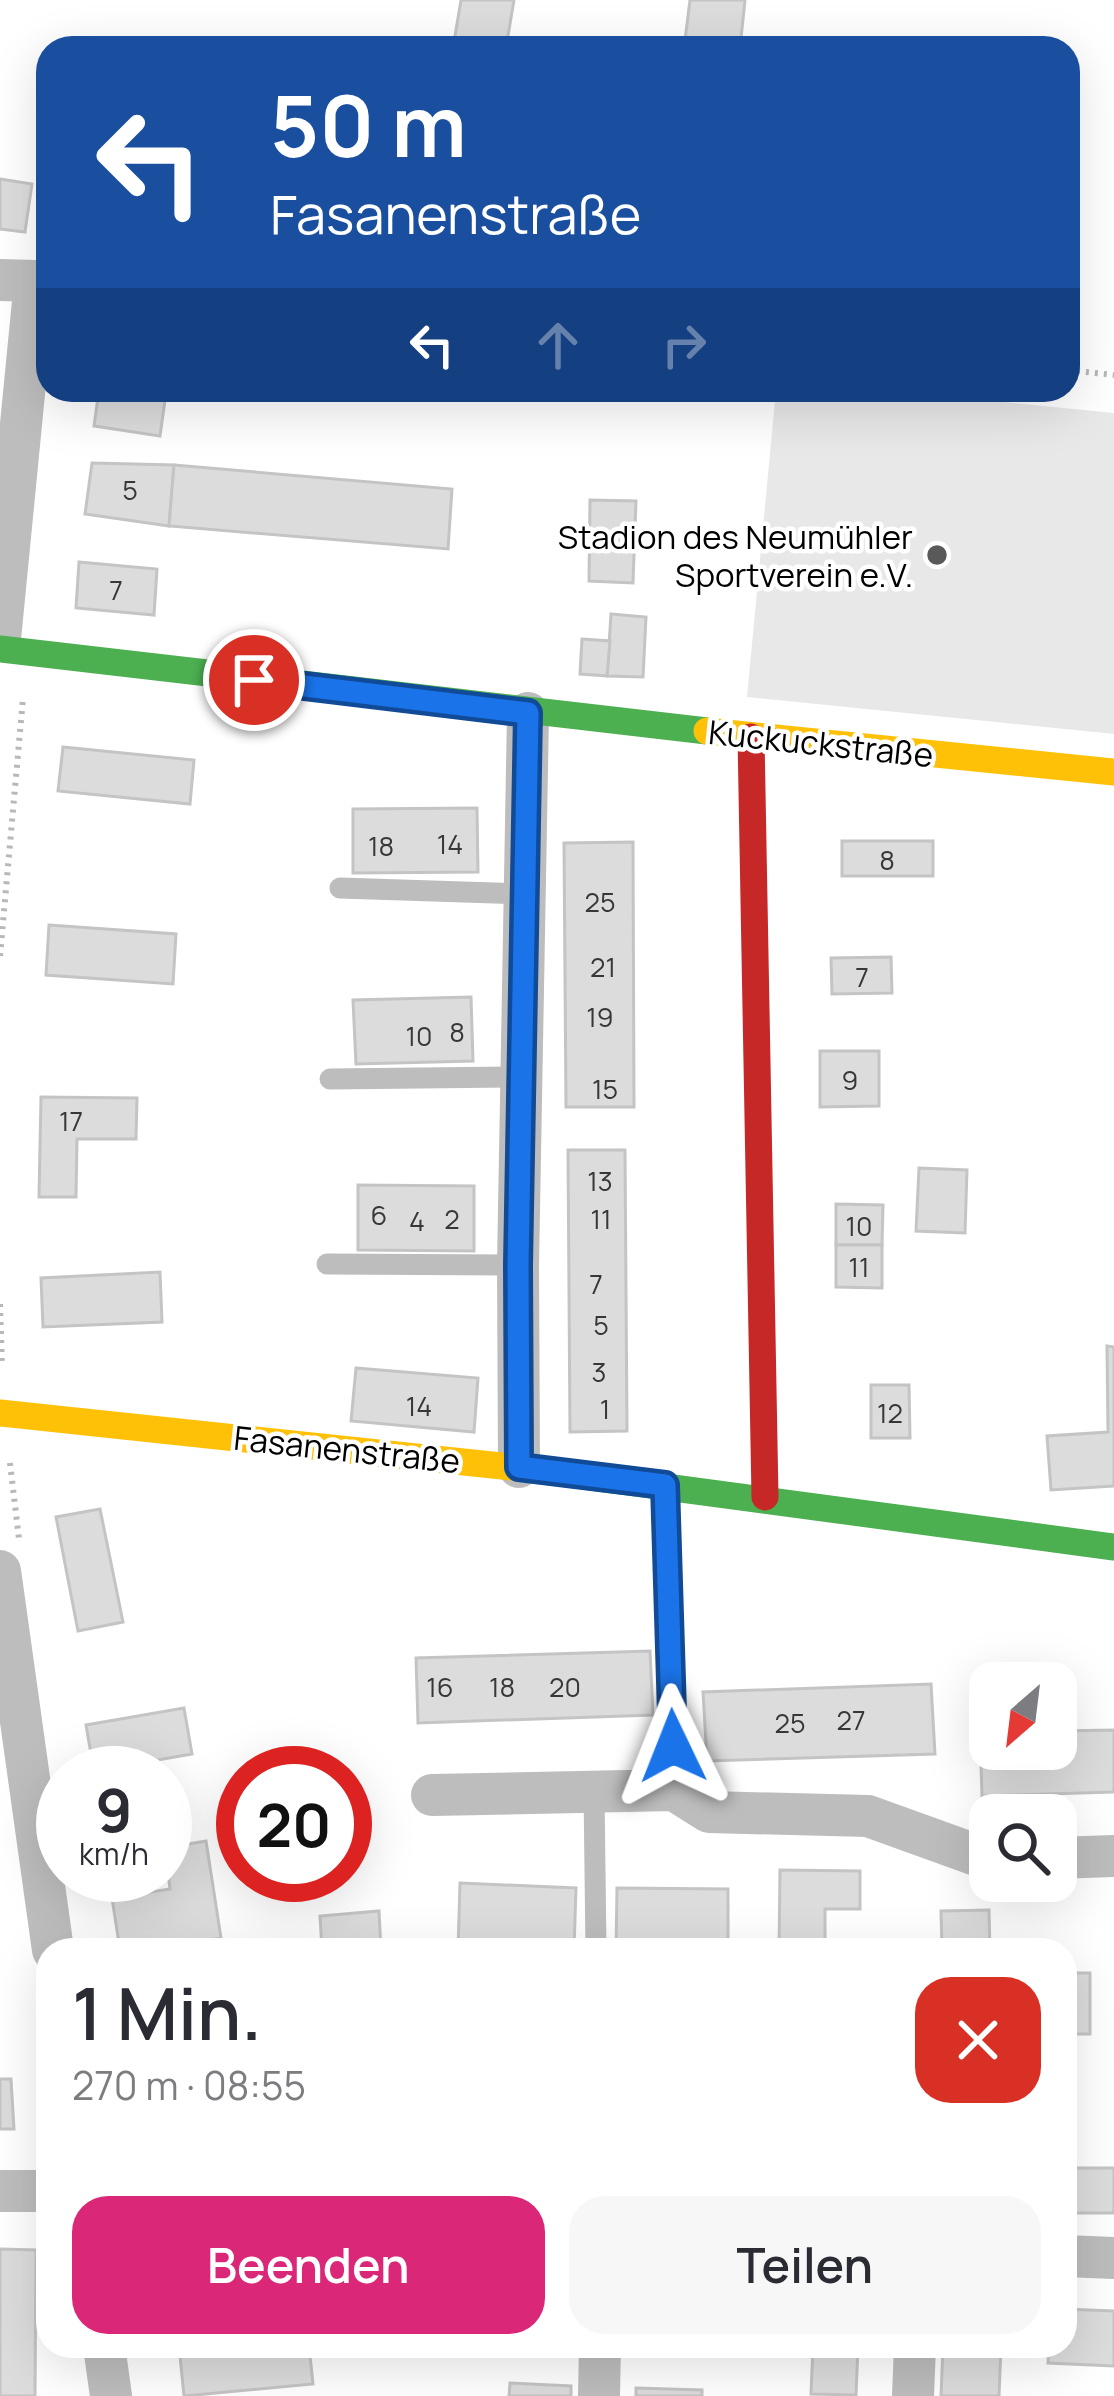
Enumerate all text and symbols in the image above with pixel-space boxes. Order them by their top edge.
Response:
text: 50 m [270,67,467,182]
icon: left [72,84,228,240]
text: Fasanenstraße [270,176,641,250]
icon: left [399,312,465,378]
icon: ahead [525,312,591,378]
icon: right [651,312,717,378]
house number: 5 [122,471,138,508]
place label: Stadion des Neumühler Sportverein e.V. [558,514,913,597]
marker: Stadion des Neumühler Sportverein e.V. [924,542,950,568]
house number: 7 [109,571,123,608]
pin [203,629,305,731]
icon: arrive [221,647,287,713]
street label: Kuckuckstraße [706,709,936,777]
house number: 14 [437,825,463,862]
house number: 18 [368,827,394,864]
house number: 8 [879,841,895,878]
house number: 25 [585,883,615,920]
house number: 21 [590,948,616,985]
house number: 7 [855,958,869,995]
house number: 19 [586,998,614,1035]
house number: 8 [449,1013,465,1050]
house number: 10 [406,1017,433,1054]
house number: 9 [842,1061,858,1098]
house number: 15 [592,1070,618,1107]
house number: 17 [59,1102,83,1139]
house number: 13 [587,1162,613,1199]
house number: 6 [371,1196,387,1233]
house number: 2 [444,1200,460,1237]
house number: 11 [590,1200,612,1237]
house number: 4 [409,1202,425,1239]
house number: 10 [846,1207,873,1244]
house number: 11 [848,1248,870,1285]
house number: 7 [589,1265,603,1302]
house number: 5 [593,1306,609,1343]
house number: 3 [592,1353,606,1390]
house number: 14 [406,1387,432,1424]
house number: 1 [600,1390,610,1427]
house number: 12 [877,1394,903,1431]
street label: Fasanenstraße [232,1415,462,1483]
north arrow [969,1662,1077,1770]
map controls [969,1662,1077,1902]
house number: 16 [426,1668,454,1705]
house number: 18 [489,1668,515,1705]
house number: 20 [549,1668,581,1705]
position arrow [610,1683,736,1809]
house number: 27 [837,1701,865,1738]
house number: 25 [775,1704,805,1741]
speed limit sign: 20 [216,1746,372,1902]
text: 9 [95,1768,133,1850]
button: search [969,1794,1077,1902]
text: km/h [79,1833,149,1874]
text: 1 Min. [72,1963,262,2062]
button: close [915,1977,1041,2103]
text: 270 m · 08:55 [72,2058,306,2112]
button: Beenden [72,2196,545,2334]
button: Teilen [569,2196,1041,2334]

